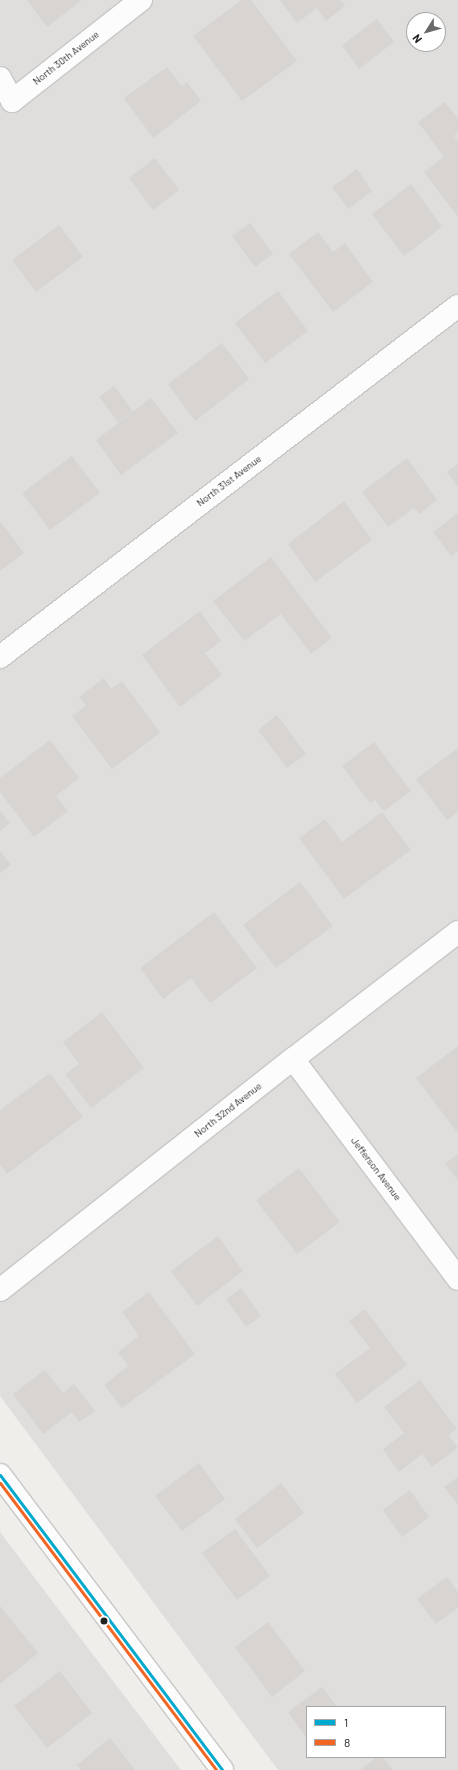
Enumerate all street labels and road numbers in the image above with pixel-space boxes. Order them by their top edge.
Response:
street label: North 30th Avenue [31,28,101,88]
street label: North 31st Avenue [194,453,264,509]
street label: North 32nd Avenue [192,1080,264,1140]
street label: Jefferson Avenue [348,1135,404,1203]

